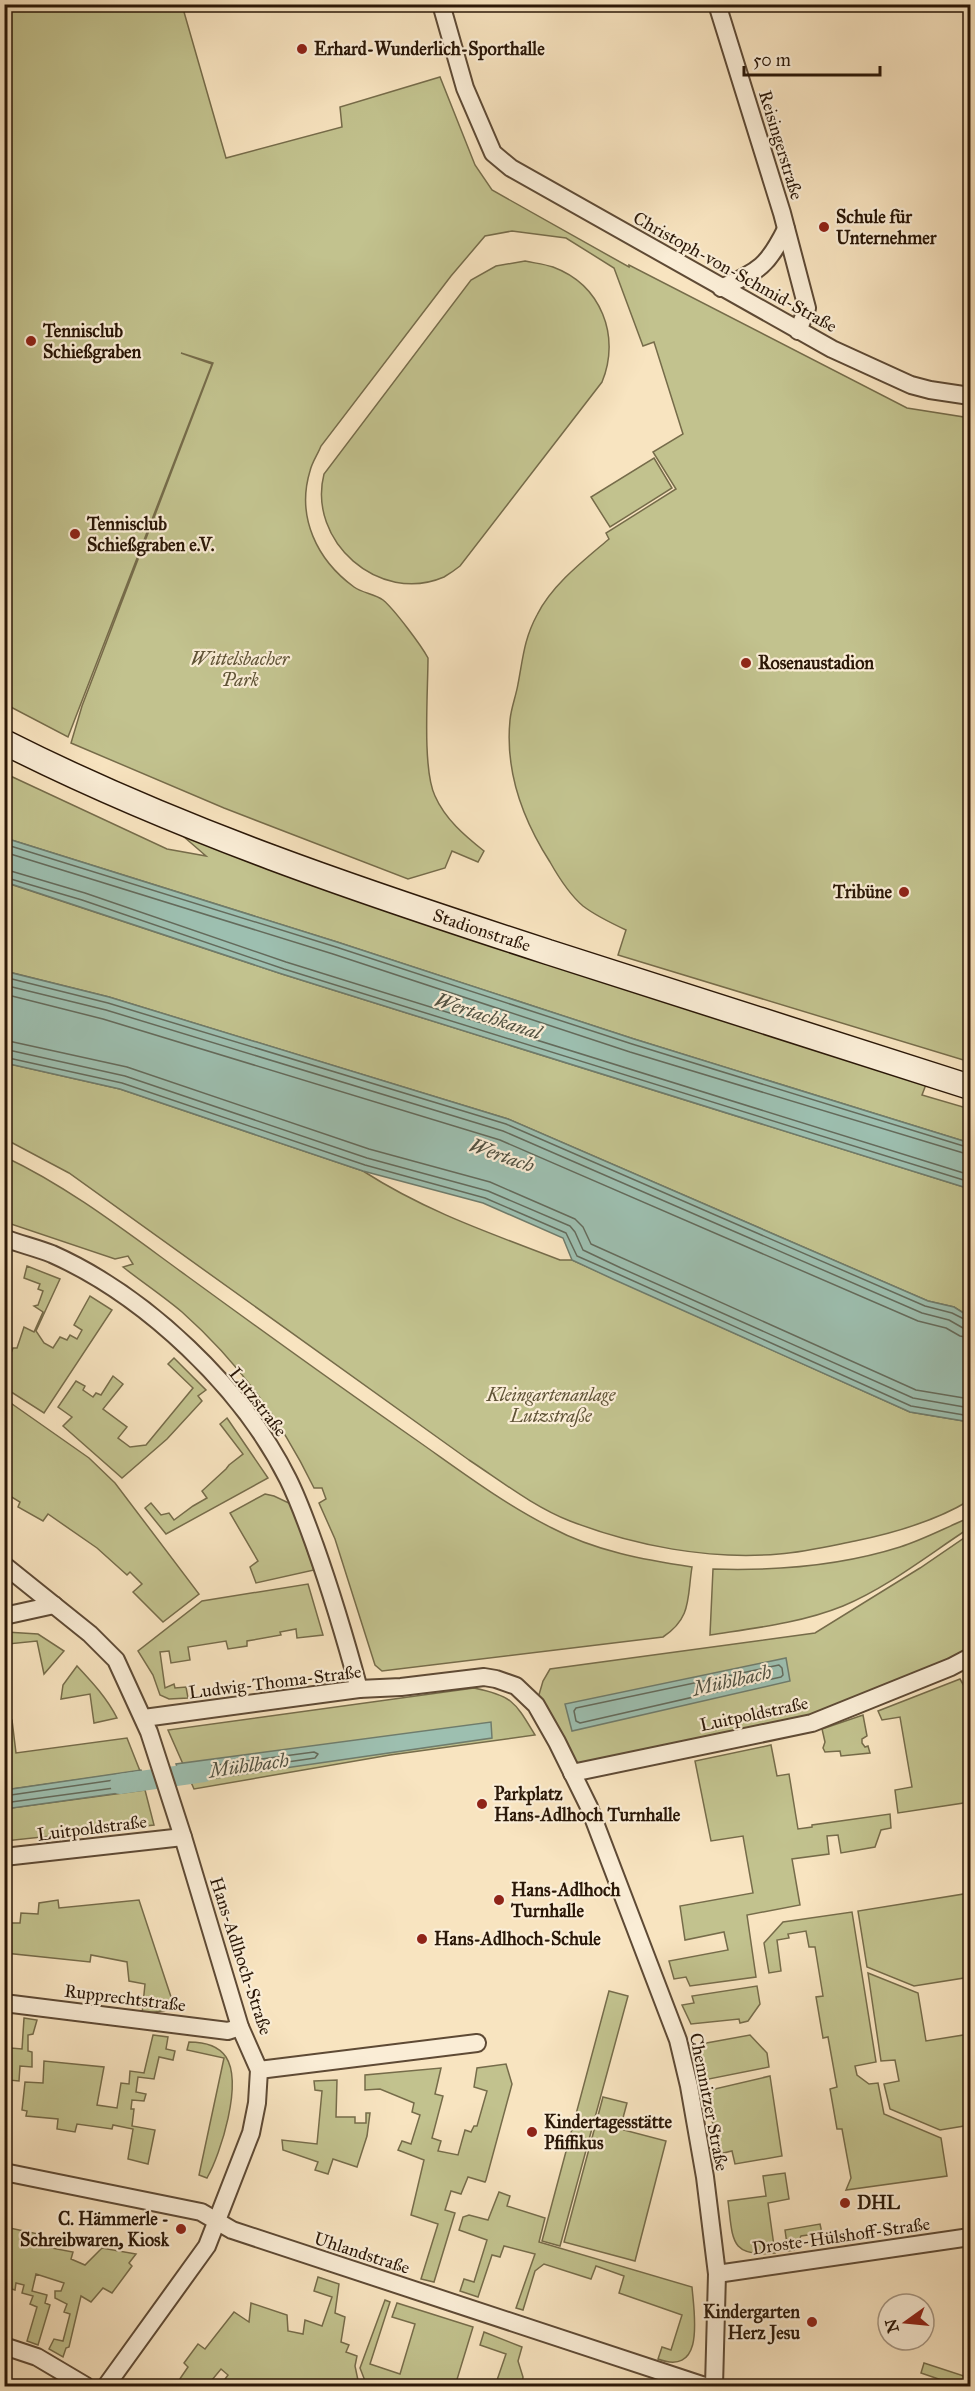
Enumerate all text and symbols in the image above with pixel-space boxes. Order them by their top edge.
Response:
place label: Erhard-Wunderlich-Sporthalle [314,38,545,61]
scale bar [744,39,880,77]
marker: Erhard-Wunderlich-Sporthalle [295,42,309,56]
text: 50 m [753,49,791,71]
street label: Reisingerstraße [753,88,808,203]
place label: Schule für Unternehmer [836,206,938,249]
street label: Christoph-von-Schmid-Straße [629,207,841,337]
marker: Schule für Unternehmer [817,220,831,234]
place label: Tennisclub Schießgraben [42,320,142,364]
marker: Tennisclub Schießgraben [24,334,38,348]
place label: Tennisclub Schießgraben e.V. [86,513,215,557]
marker: Tennisclub Schießgraben e.V. [68,527,82,541]
park label: Wittelsbacher Park [191,648,291,691]
place label: Rosenaustadion [758,652,874,674]
marker: Rosenaustadion [739,656,753,670]
place label: Tribüne [832,881,892,903]
marker: Tribüne [897,885,911,899]
street label: Stadionstraße [430,904,533,957]
water label: Wertachkanal [432,987,546,1045]
water label: Wertach [466,1133,538,1177]
street label: Lutzstraße [224,1363,292,1441]
park label: Kleingartenanlage Lutzstraße [486,1384,617,1427]
water label: Mühlbach [688,1659,774,1701]
street label: Ludwig-Thoma-Straße [187,1660,363,1705]
street label: Luitpoldstraße [698,1692,810,1736]
water label: Mühlbach [206,1748,291,1783]
place label: Parkplatz Hans-Adlhoch Turnhalle [494,1783,681,1826]
marker: Parkplatz Hans-Adlhoch Turnhalle [475,1797,489,1811]
street label: Luitpoldstraße [36,1810,148,1846]
street label: Hans-Adlhoch-Straße [205,1874,277,2038]
place label: Hans-Adlhoch Turnhalle [510,1879,622,1922]
marker: Hans-Adlhoch Turnhalle [492,1893,506,1907]
place label: Hans-Adlhoch-Schule [434,1928,601,1950]
marker: Hans-Adlhoch-Schule [415,1932,429,1946]
street label: Rupprechtstraße [63,1980,187,2016]
street label: Chemnitzer Straße [685,2031,733,2173]
place label: Kindertagesstätte Pfiffikus [544,2111,672,2154]
marker: Kindertagesstätte Pfiffikus [525,2125,539,2139]
place label: DHL [857,2192,901,2214]
marker: DHL [838,2196,852,2210]
place label: C. Hämmerle - Schreibwaren, Kiosk [20,2208,170,2251]
street label: Droste-Hülshoff-Straße [751,2213,931,2259]
marker: C. Hämmerle - Schreibwaren, Kiosk [174,2222,188,2236]
street label: Uhlandstraße [311,2227,413,2279]
north arrow [876,2292,936,2352]
place label: Kindergarten Herz Jesu [703,2301,800,2345]
marker: Kindergarten Herz Jesu [805,2315,819,2329]
text: N [881,2316,903,2335]

